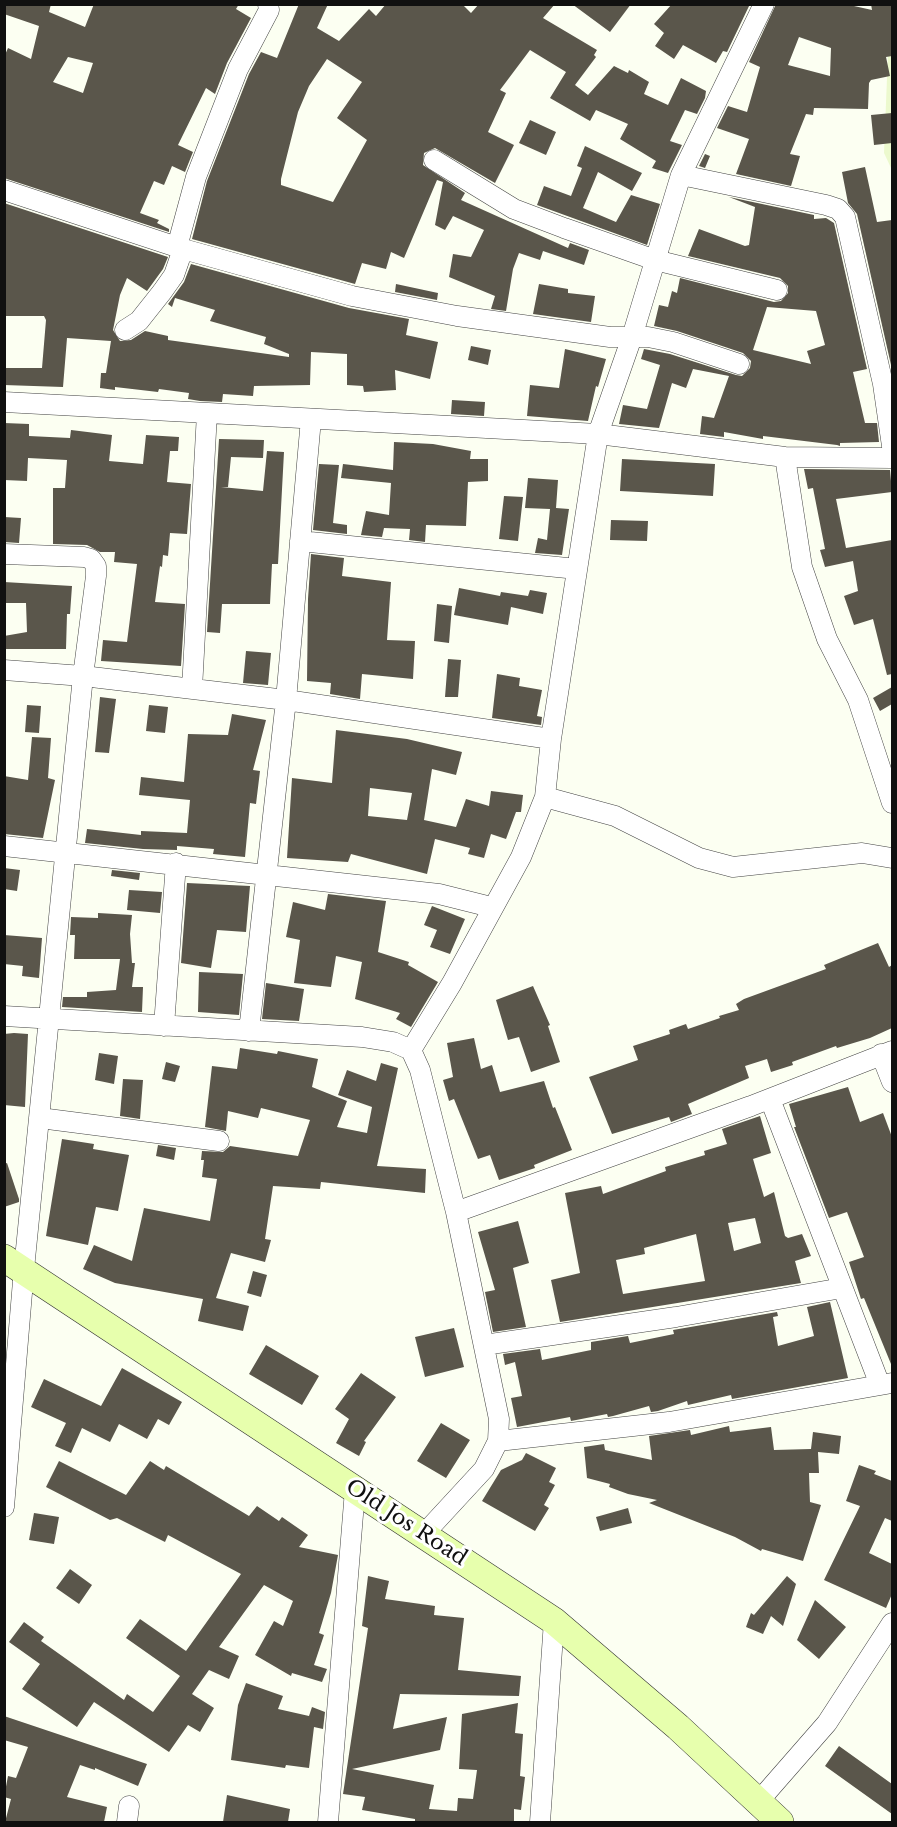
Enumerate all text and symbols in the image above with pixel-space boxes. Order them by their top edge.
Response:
street label: Old Jos Road [341,1474,471,1572]

